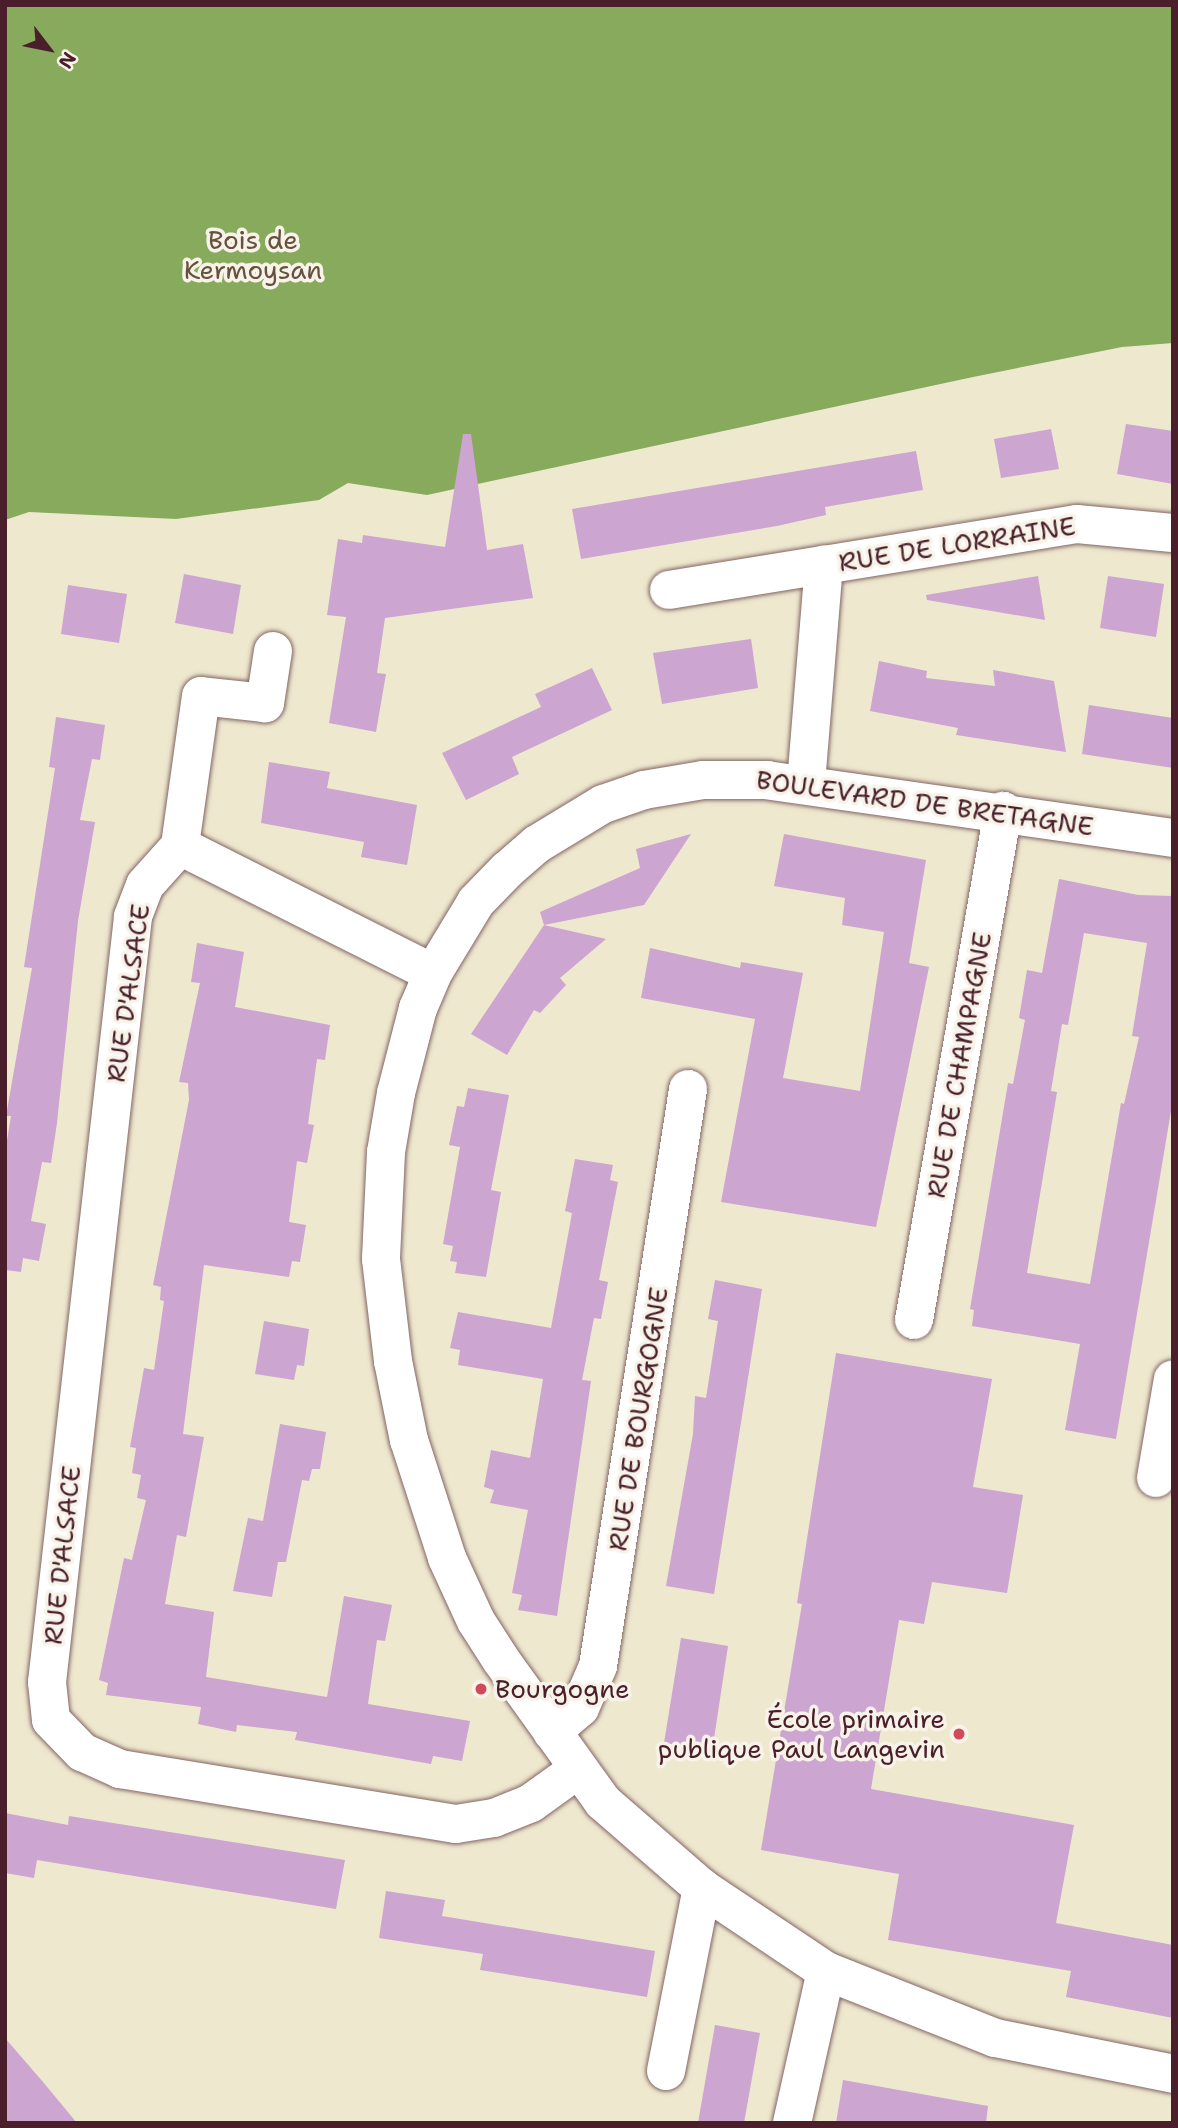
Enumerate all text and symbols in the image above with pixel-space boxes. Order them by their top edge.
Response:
north arrow [14,14,84,84]
text: N [53,47,82,73]
park label: Bois de Kermoysan [184,224,322,286]
street label: RUE DE LORRAINE [836,510,1078,578]
street label: BOULEVARD DE BRETAGNE [754,764,1096,842]
street label: RUE D'ALSACE [100,902,156,1084]
street label: RUE DE CHAMPAGNE [920,930,998,1200]
street label: RUE DE BOURGOGNE [602,1285,674,1553]
street label: RUE D'ALSACE [37,1464,87,1646]
place label: Bourgogne [495,1673,630,1705]
marker: Bourgogne [473,1681,489,1697]
place label: École primaire publique Paul Langevin [658,1703,945,1764]
marker: École primaire publique Paul Langevin [951,1726,967,1742]

